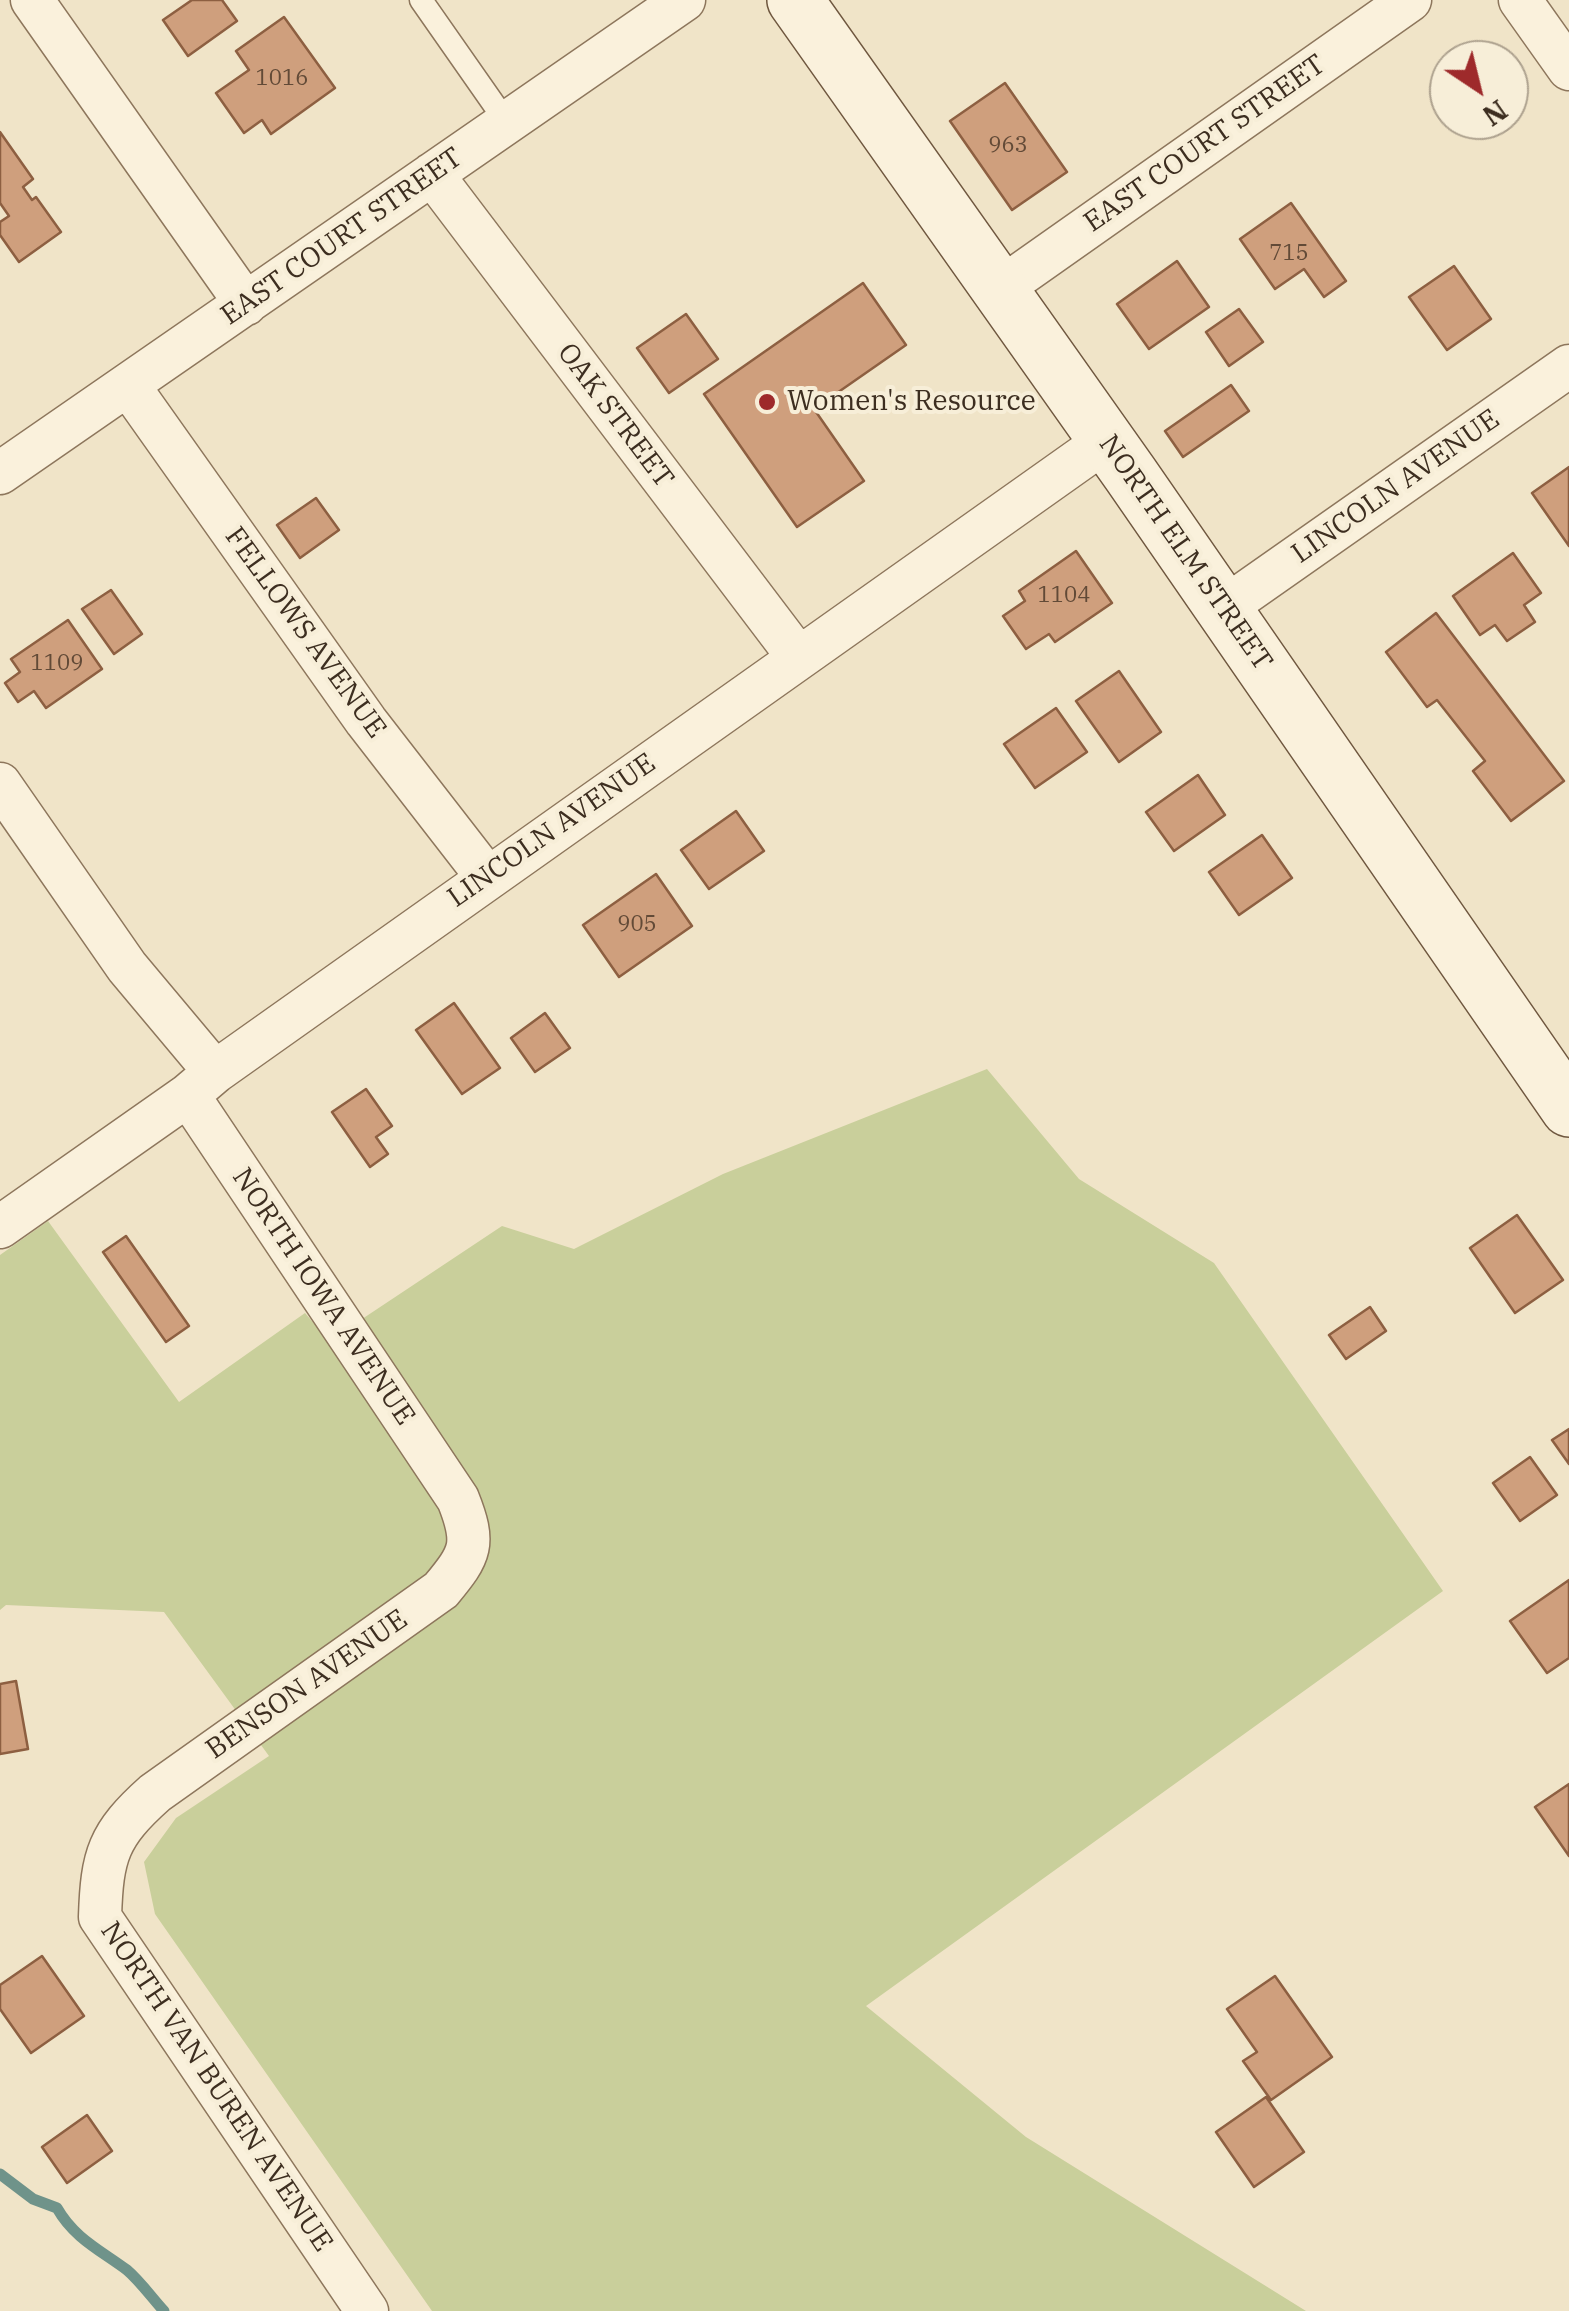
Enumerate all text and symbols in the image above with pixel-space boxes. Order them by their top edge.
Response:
north arrow [1429,40,1529,140]
street label: EAST COURT STREET [1078,48,1332,240]
house number: 1016 [256,66,308,92]
text: N [1476,92,1515,135]
house number: 963 [988,133,1028,159]
street label: EAST COURT STREET [215,141,469,333]
house number: 715 [1269,241,1309,267]
street label: OAK STREET [550,337,680,495]
place label: Women's Resource [787,385,1036,419]
marker: Women's Resource [756,391,778,413]
street label: LINCOLN AVENUE [1286,403,1506,571]
street label: NORTH ELM STREET [1091,429,1279,677]
street label: FELLOWS AVENUE [217,521,393,745]
house number: 1104 [1038,583,1090,609]
house number: 1109 [31,651,83,677]
street label: LINCOLN AVENUE [442,747,662,915]
house number: 905 [617,912,657,938]
street label: NORTH IOWA AVENUE [224,1162,422,1432]
street label: BENSON AVENUE [200,1603,414,1767]
street label: NORTH VAN BUREN AVENUE [93,1916,339,2258]

